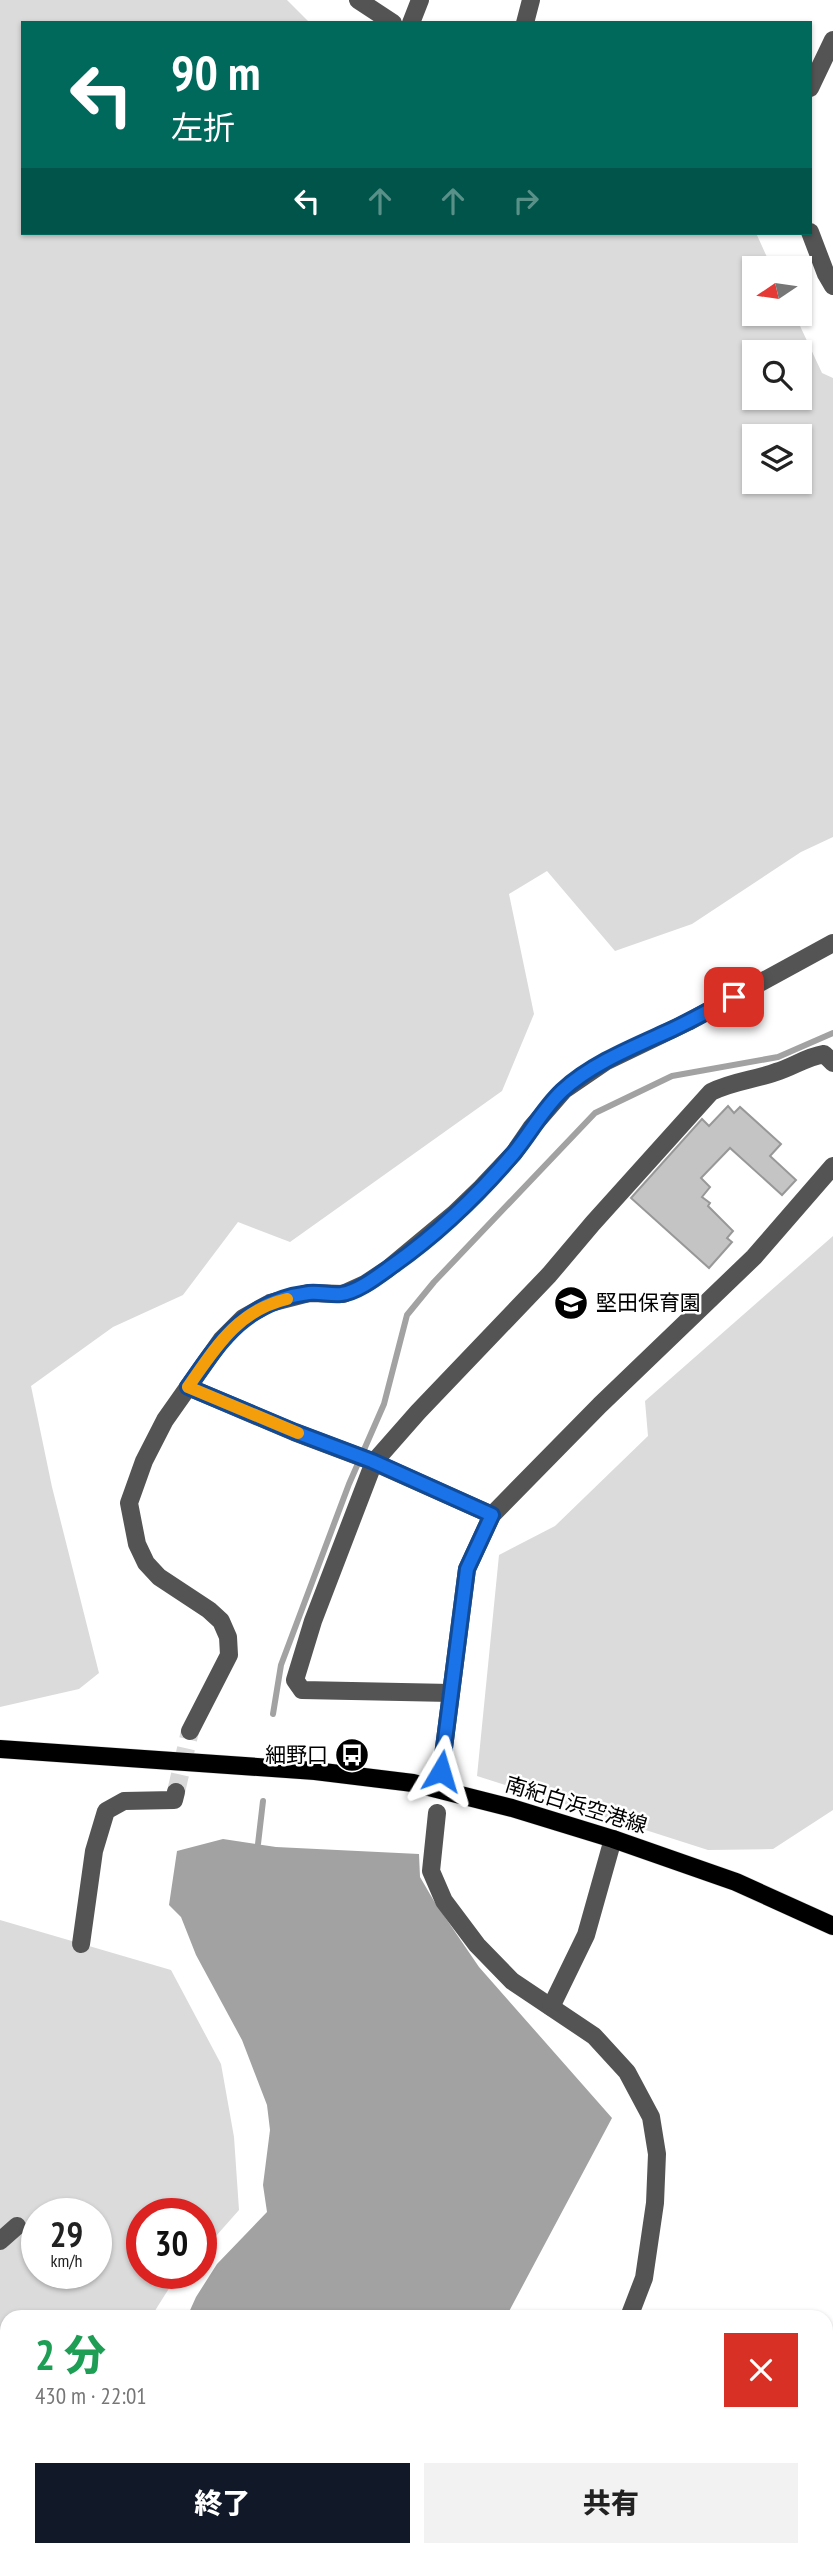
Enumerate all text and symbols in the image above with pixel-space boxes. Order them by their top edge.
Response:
text: 90 m [171,40,260,104]
icon: left [56,49,147,140]
text: 左折 [171,106,235,148]
icon: left [288,182,326,220]
icon: ahead [361,182,399,220]
icon: ahead [434,182,472,220]
icon: right [507,182,545,220]
north arrow [742,256,812,326]
map controls [742,256,812,494]
button: search [742,340,812,410]
button: layers [742,424,812,494]
pin [704,967,764,1027]
icon: arrive [715,978,753,1016]
school or university icon: 堅田保育園 [552,1284,590,1322]
place label: 堅田保育園 [596,1289,701,1316]
position arrow [404,1734,478,1808]
bus stop icon: 細野口 [333,1736,371,1774]
place label: 細野口 [265,1741,328,1768]
street label: 南紀白浜空港線 [502,1770,650,1839]
speed limit sign: 30 [126,2198,217,2289]
text: 29 [50,2211,83,2257]
text: km/h [51,2249,82,2272]
text: 2 分 [35,2327,106,2382]
button: close [724,2333,798,2407]
text: 430 m · 22:01 [35,2381,147,2410]
button: 終了 [35,2463,410,2543]
button: 共有 [424,2463,798,2543]

